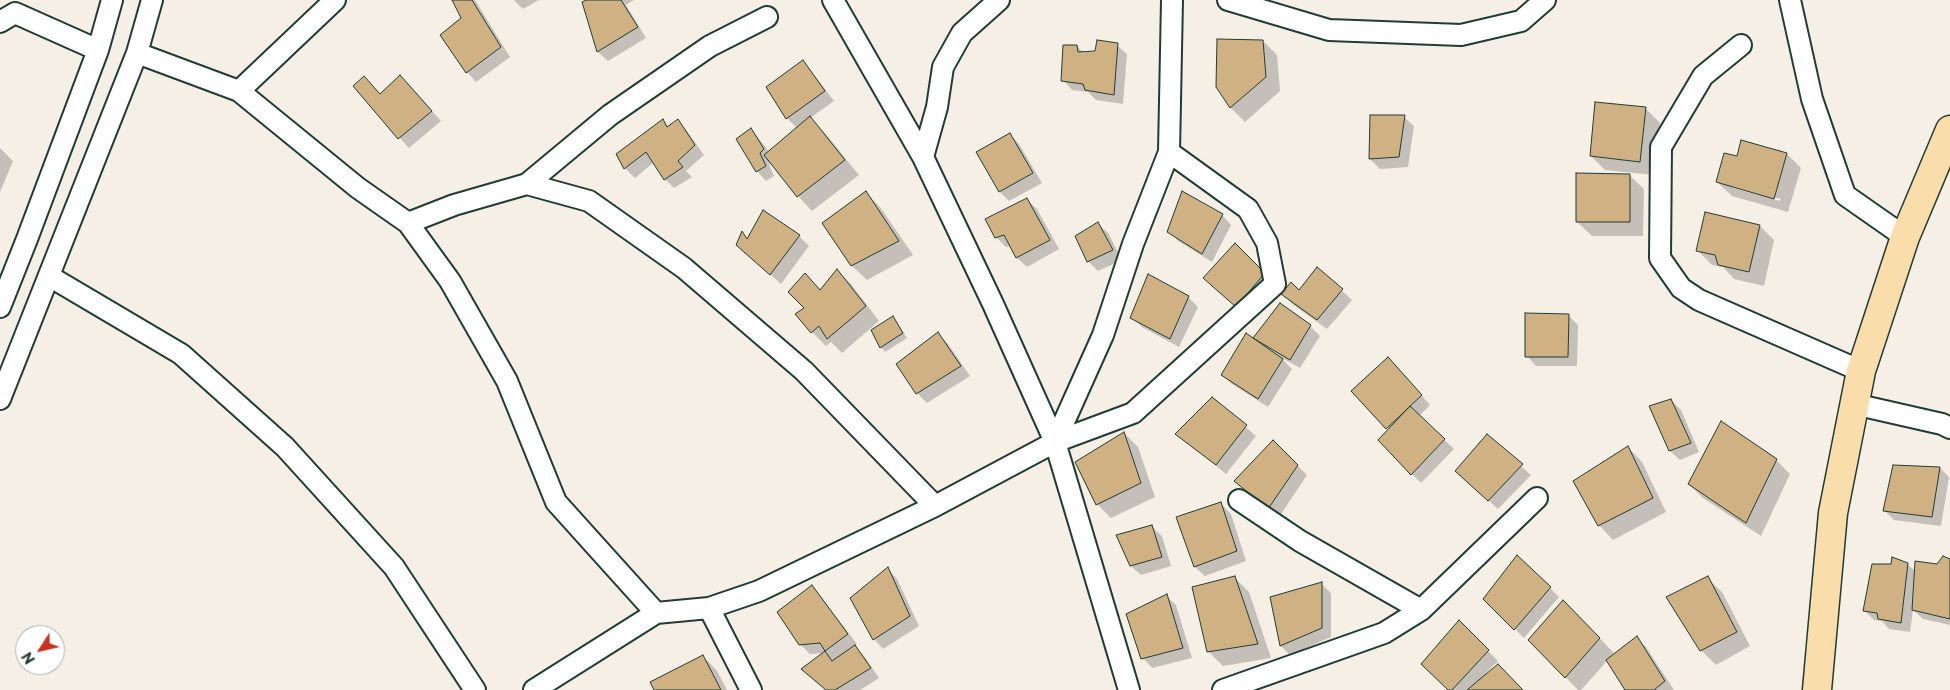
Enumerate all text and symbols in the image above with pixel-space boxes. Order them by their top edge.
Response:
north arrow [15,625,65,675]
text: N [16,648,40,669]

